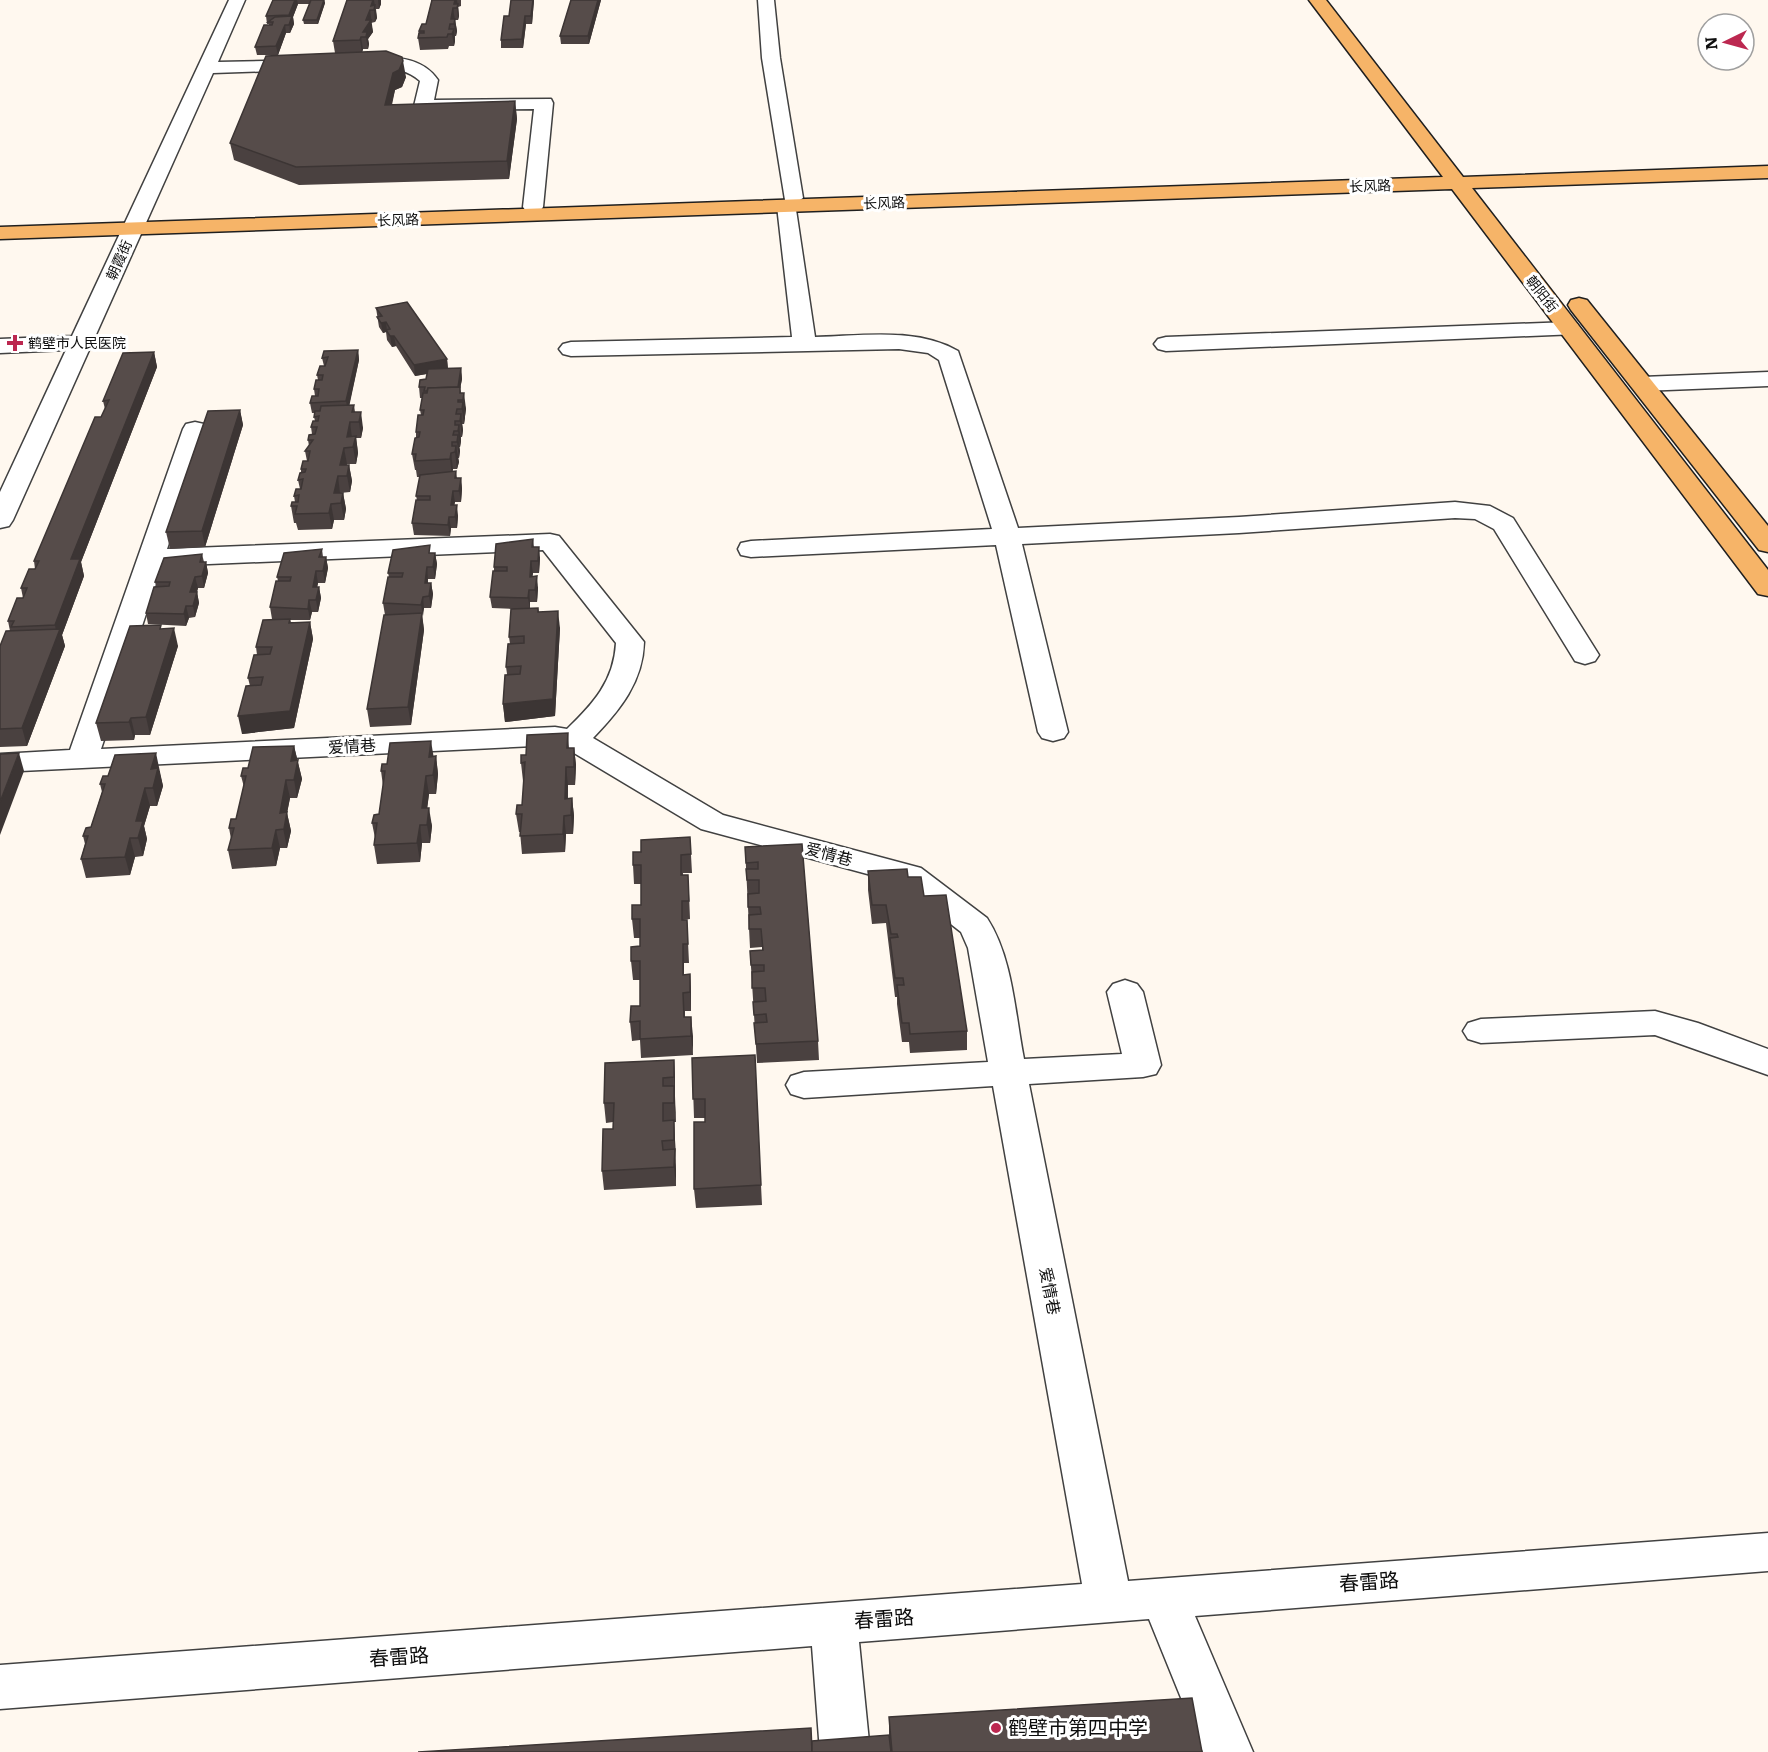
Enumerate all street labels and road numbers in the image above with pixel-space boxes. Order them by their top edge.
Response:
street label: 长风路 [1349,174,1391,196]
street label: 长风路 [863,191,905,213]
street label: 长风路 [377,208,419,230]
street label: 朝霞街 [100,236,136,283]
street label: 朝阳街 [1522,271,1564,316]
street label: 爱情巷 [327,732,377,758]
street label: 爱情巷 [803,835,856,871]
street label: 爱情巷 [1035,1265,1067,1317]
street label: 春雷路 [1338,1563,1400,1597]
street label: 春雷路 [853,1600,915,1634]
street label: 春雷路 [368,1638,430,1672]

